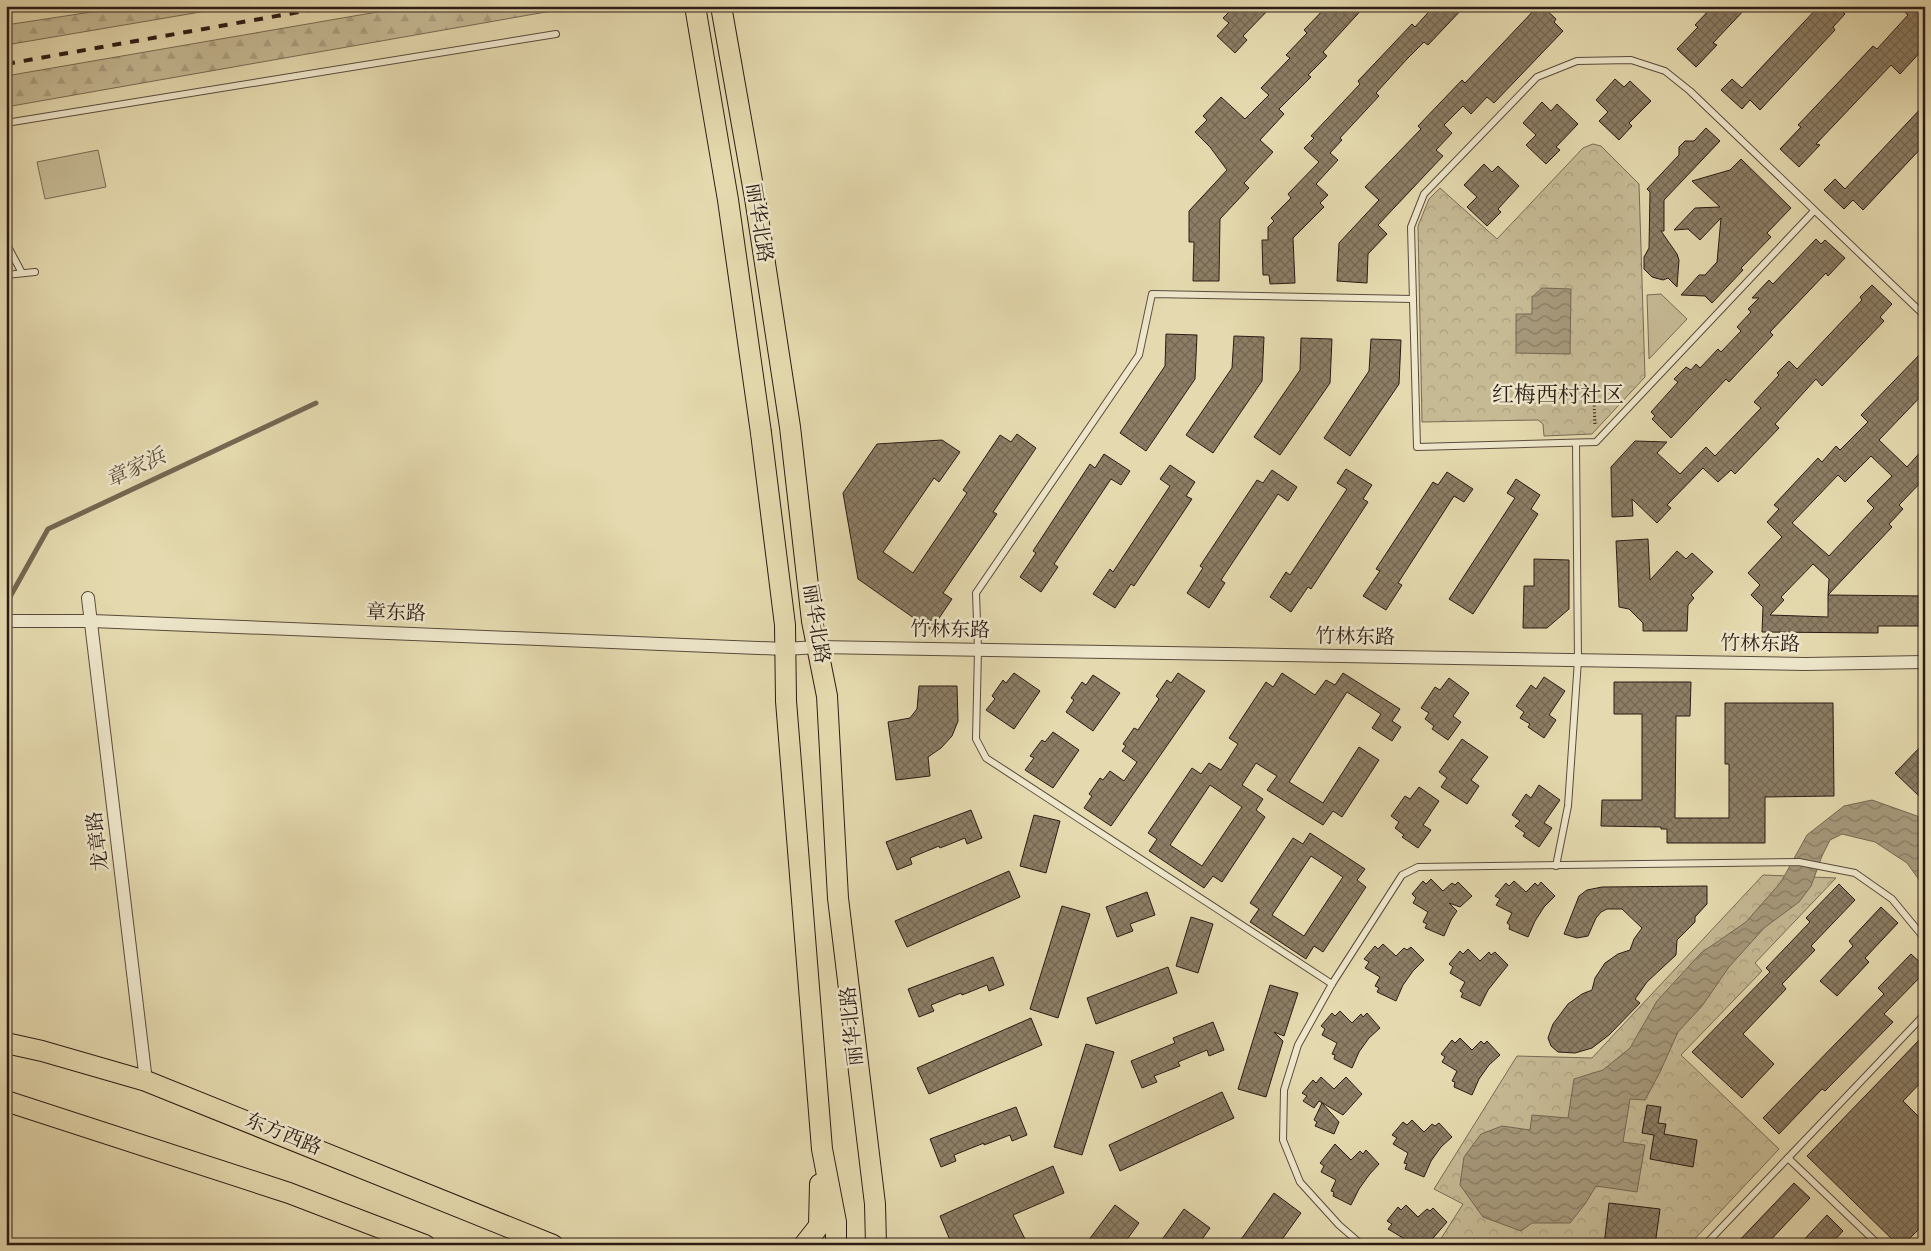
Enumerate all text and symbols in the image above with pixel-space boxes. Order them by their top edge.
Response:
street label: 丽华北路 [742,181,777,264]
district label: 红梅西村社区 [1492,383,1624,407]
water label: 章家浜 [102,444,171,492]
street label: 丽华北路 [799,582,834,665]
street label: 章东路 [366,600,426,625]
street label: 竹林东路 [910,618,990,642]
street label: 竹林东路 [1315,625,1395,649]
street label: 竹林东路 [1720,632,1800,656]
street label: 龙章路 [82,810,113,872]
street label: 丽华北路 [836,985,867,1067]
street label: 东方西路 [242,1109,325,1159]

